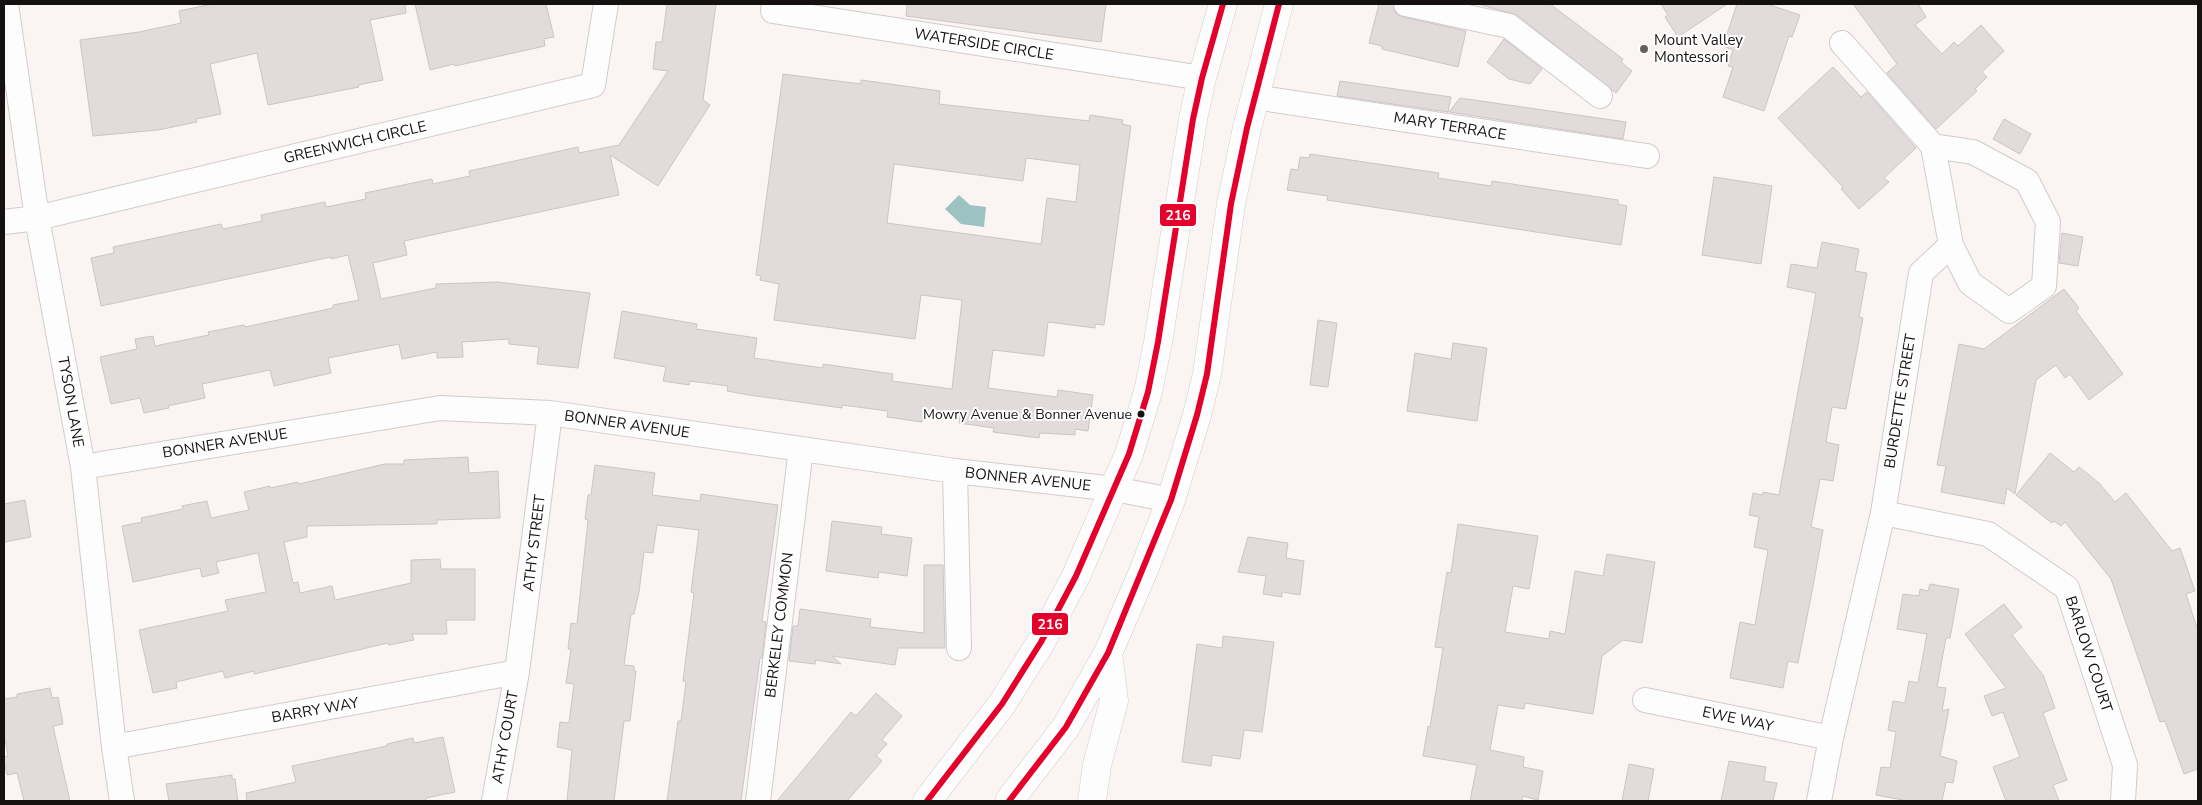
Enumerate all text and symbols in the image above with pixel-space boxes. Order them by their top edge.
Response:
street label: WATERSIDE CIRCLE [913,23,1055,65]
place label: Mount Valley Montessori [1654,30,1743,67]
marker: Mount Valley Montessori [1638,43,1650,55]
street label: MARY TERRACE [1392,107,1508,145]
street label: GREENWICH CIRCLE [282,116,428,168]
line badge: 216 [1159,203,1197,227]
text: 216 [1165,206,1191,225]
street label: BURDETTE STREET [1879,332,1921,470]
street label: TYSON LANE [53,355,89,449]
street label: BONNER AVENUE [563,405,691,443]
place label: Mowry Avenue & Bonner Avenue [923,405,1132,424]
marker: Mowry Avenue & Bonner Avenue [1136,409,1146,419]
street label: BONNER AVENUE [161,423,289,463]
street label: BONNER AVENUE [964,462,1092,496]
street label: ATHY STREET [518,493,550,593]
street label: BERKELEY COMMON [760,551,798,699]
street label: BARLOW COURT [2061,593,2117,715]
line badge: 216 [1031,612,1069,636]
text: 216 [1037,615,1063,634]
street label: ATHY COURT [487,689,523,785]
street label: BARRY WAY [270,692,361,728]
street label: EWE WAY [1701,702,1777,737]

